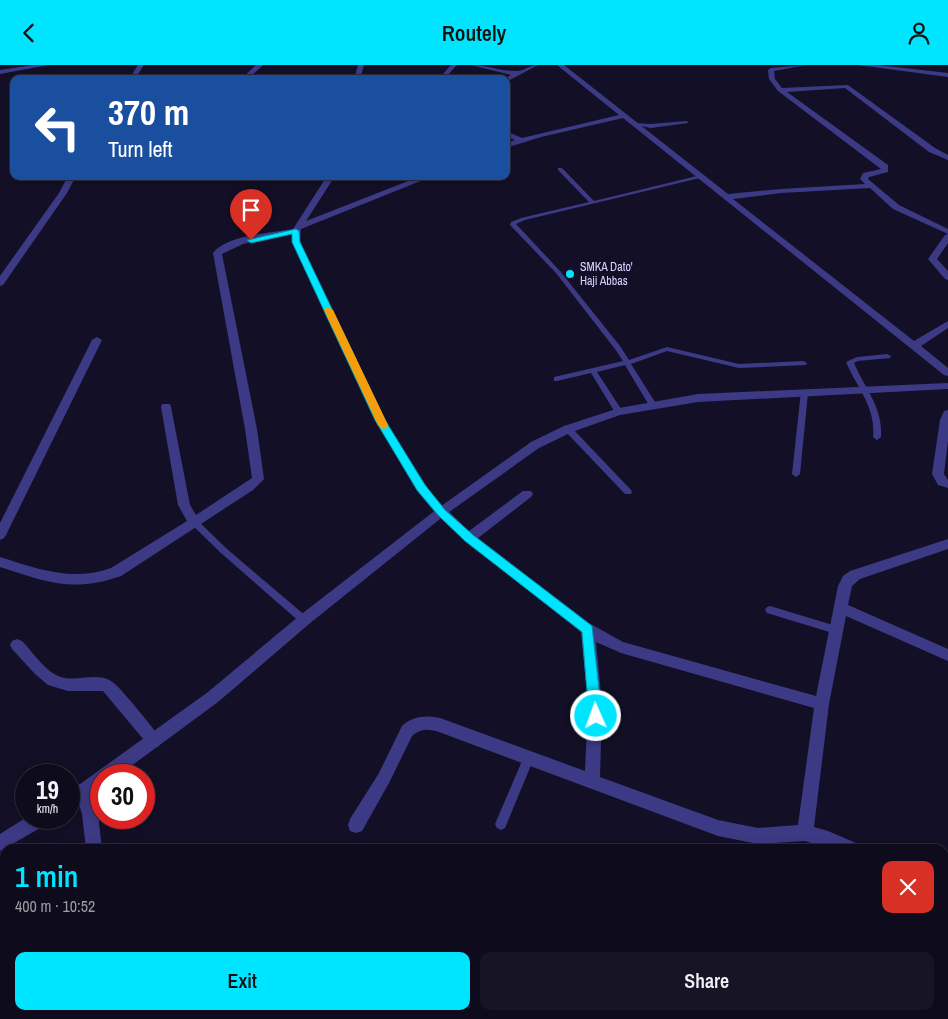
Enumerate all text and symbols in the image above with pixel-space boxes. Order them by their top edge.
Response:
text: Routely [442,18,506,48]
icon: back [15,19,43,47]
icon: person [905,19,933,47]
text: 370 m [108,89,189,136]
icon: left [25,95,90,160]
text: Turn left [108,134,173,164]
pin [230,189,272,240]
icon: arrive [237,196,265,224]
place label: SMKA Dato' Haji Abbas [580,259,633,289]
marker: SMKA Dato' Haji Abbas [564,268,576,280]
position arrow [569,689,621,741]
speed limit sign: 30 [90,764,155,829]
text: 19 [36,773,59,807]
text: km/h [37,801,58,817]
text: 1 min [15,856,78,896]
button: close [882,861,934,913]
text: 400 m · 10:52 [15,895,95,917]
button: Exit [15,952,470,1010]
button: Share [480,952,934,1010]

